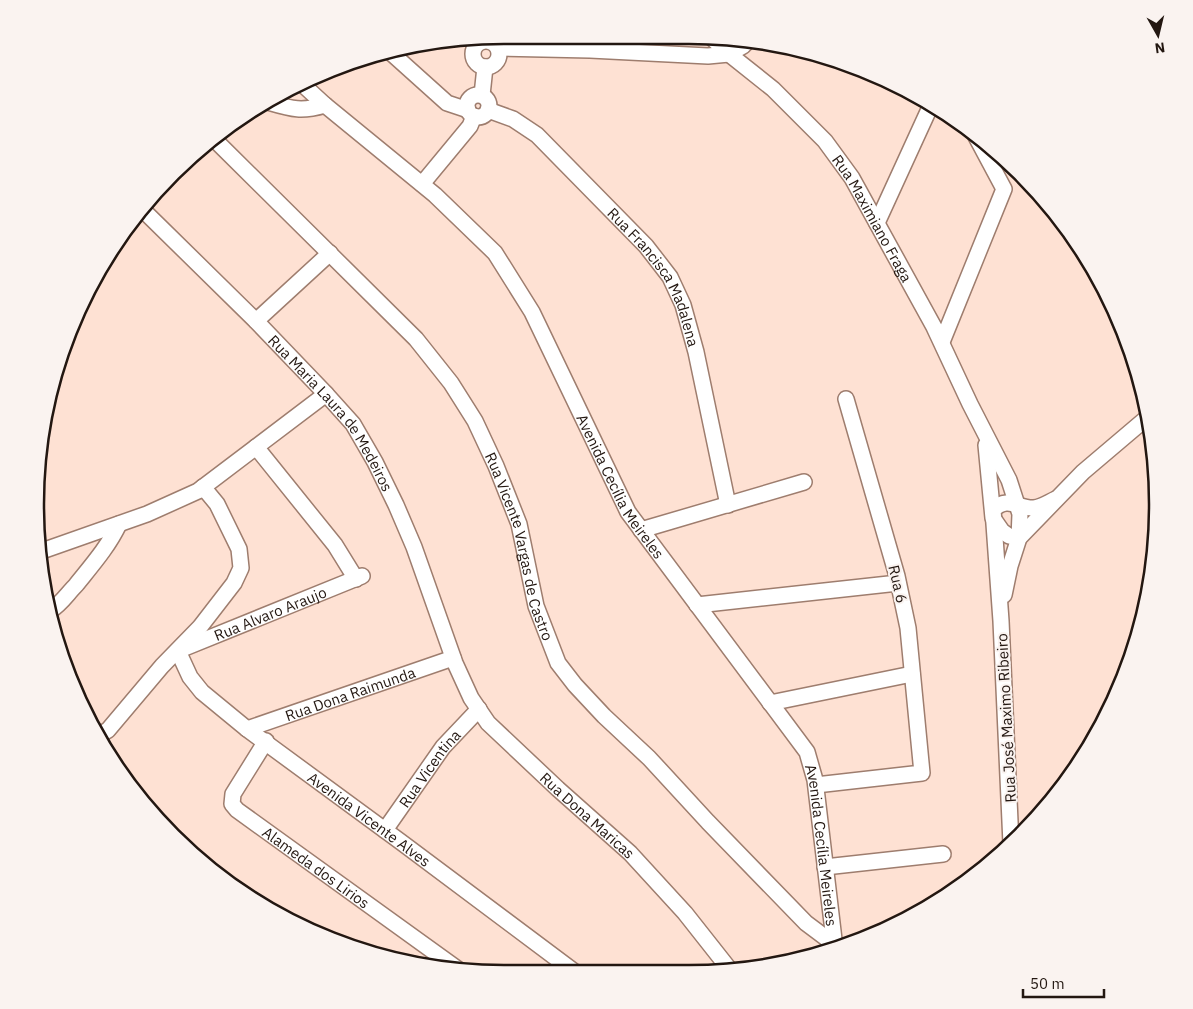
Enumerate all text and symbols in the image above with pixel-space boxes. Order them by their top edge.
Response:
north arrow [1133,10,1183,60]
text: N [1154,38,1166,57]
street label: Rua Maximiano Fraga [828,151,917,285]
street label: Rua Francisca Madalena [604,203,704,349]
street label: Rua Maria Laura de Medeiros [265,331,397,494]
street label: Avenida Cecília Meireles [573,411,669,562]
street label: Rua Vicente Vargas de Castro [481,449,558,643]
street label: Rua 6 [884,563,912,605]
street label: Rua Alvaro Araujo [211,582,329,645]
street label: Rua José Maximo Ribeiro [992,633,1020,803]
street label: Rua Dona Raimunda [282,662,418,725]
street label: Rua Vicentina [394,725,464,811]
street label: Avenida Cecília Meireles [801,762,842,927]
street label: Avenida Vicente Alves [304,767,435,871]
street label: Rua Dona Maricas [536,768,639,862]
street label: Alameda dos Lirios [259,822,374,912]
scale bar [1023,966,1104,998]
text: 50 m [1030,974,1065,993]

